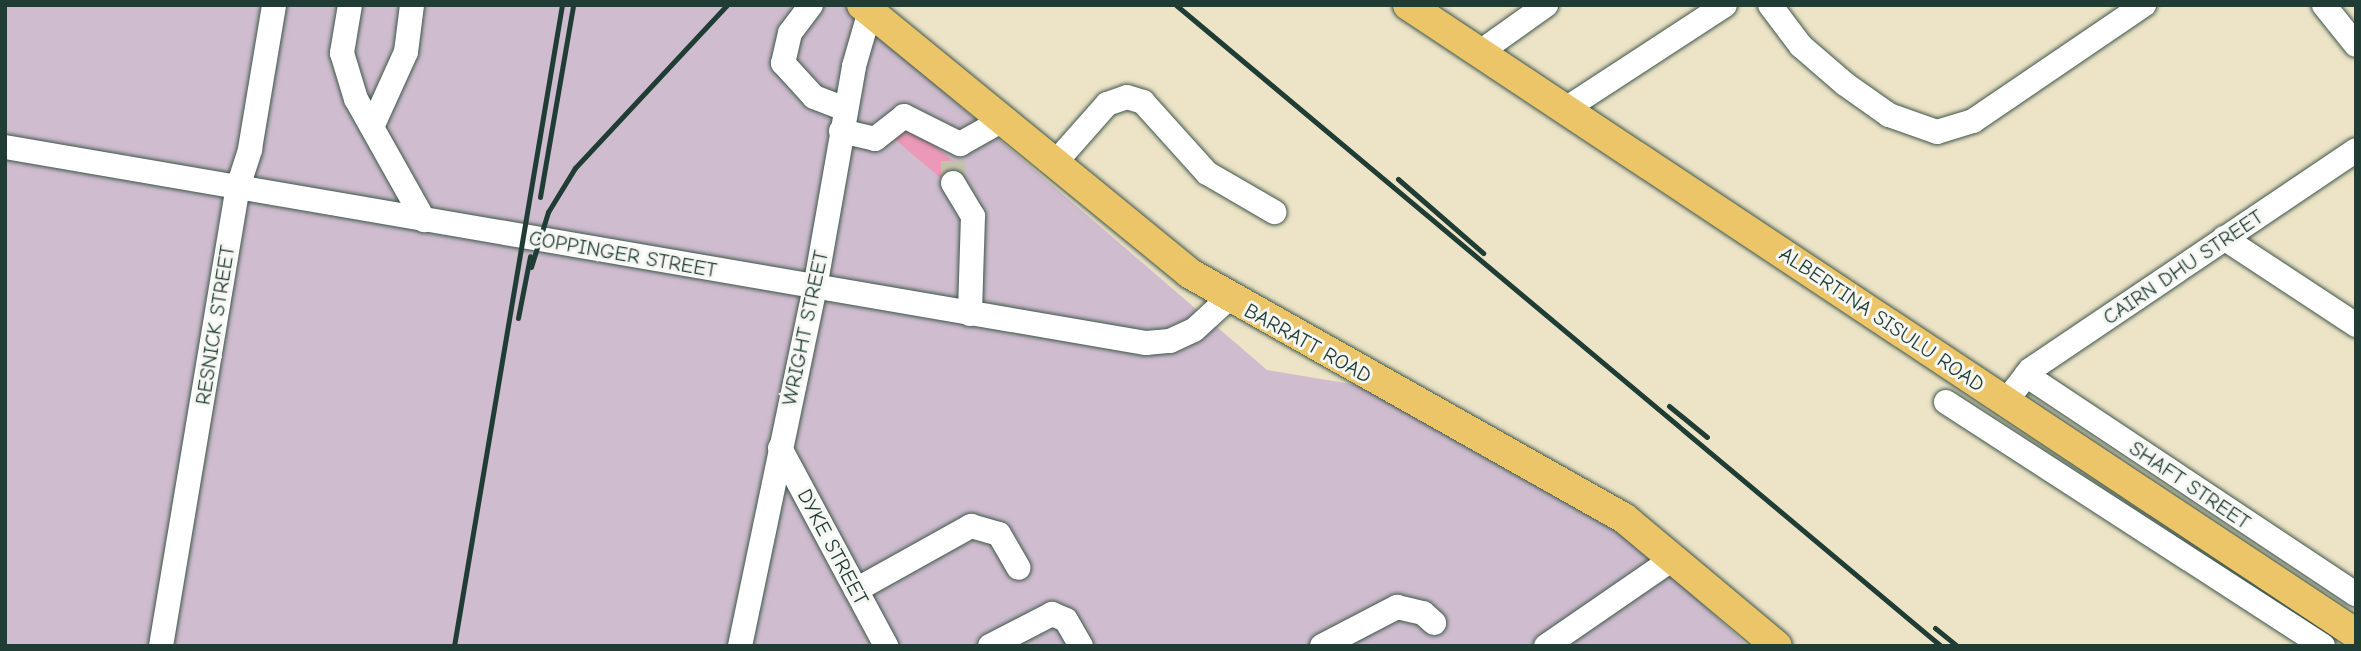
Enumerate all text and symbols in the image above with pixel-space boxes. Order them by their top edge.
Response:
street label: CAIRN DHU STREET [2098,204,2268,330]
street label: COPPINGER STREET [527,225,719,283]
street label: ALBERTINA SISULU ROAD [1775,241,1989,397]
street label: RESNICK STREET [190,243,240,407]
street label: WRIGHT STREET [776,248,834,408]
street label: BARRATT ROAD [1240,298,1376,388]
street label: SHAFT STREET [2125,435,2255,535]
street label: DYKE STREET [792,485,874,609]

